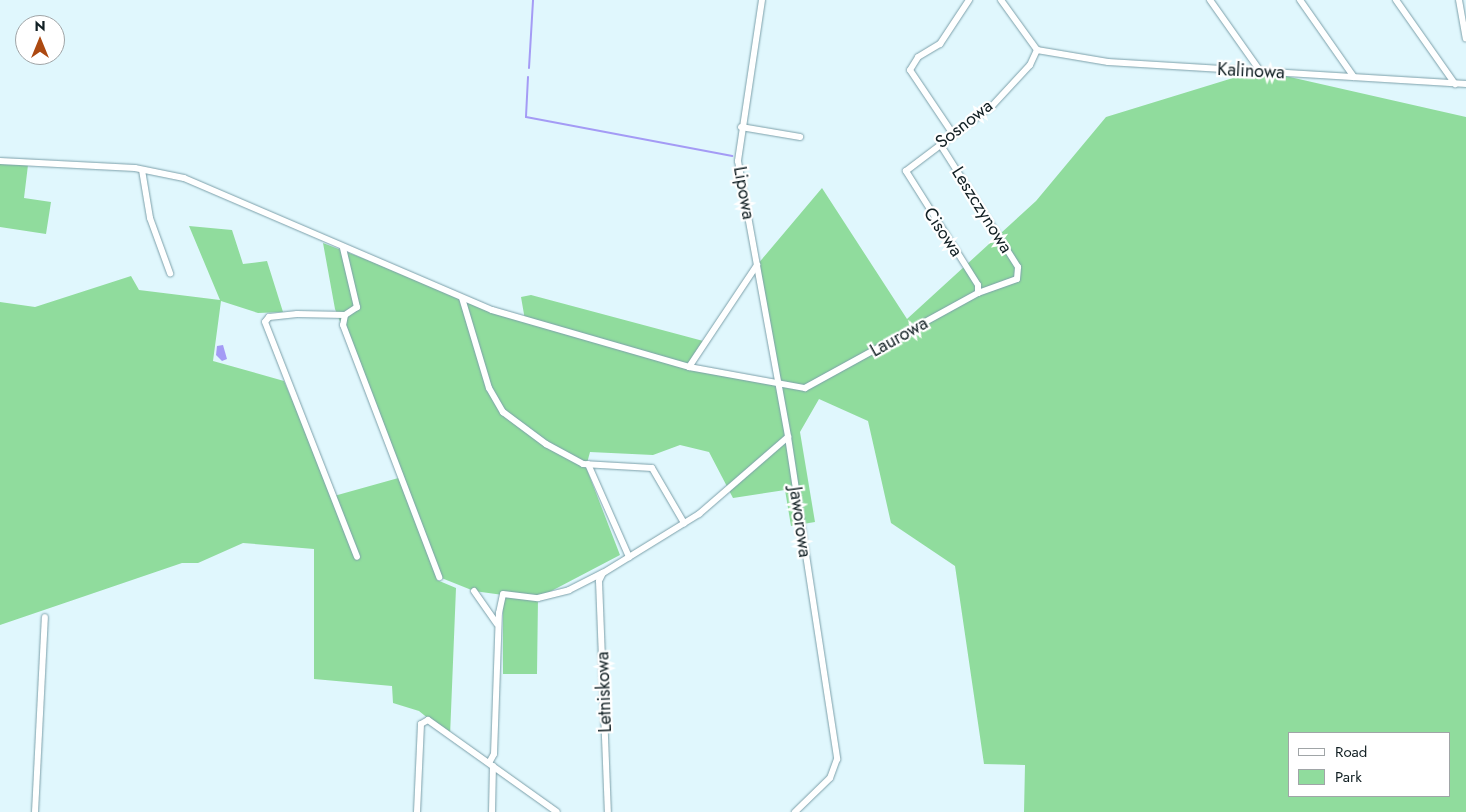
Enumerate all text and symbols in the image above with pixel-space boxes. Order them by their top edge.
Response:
north arrow [15,15,65,65]
text: N [34,16,46,36]
street label: Kalinowa [1217,58,1285,84]
street label: Sosnowa [931,95,997,153]
street label: Leszczynowa [947,163,1017,257]
street label: Lipowa [729,165,759,221]
street label: Cisowa [919,203,967,261]
street label: Laurowa [866,312,932,362]
street label: Jaworowa [784,485,816,559]
street label: Letniskowa [592,651,616,733]
legend [1288,732,1451,797]
text: Road [1335,741,1367,763]
text: Park [1335,766,1362,788]

